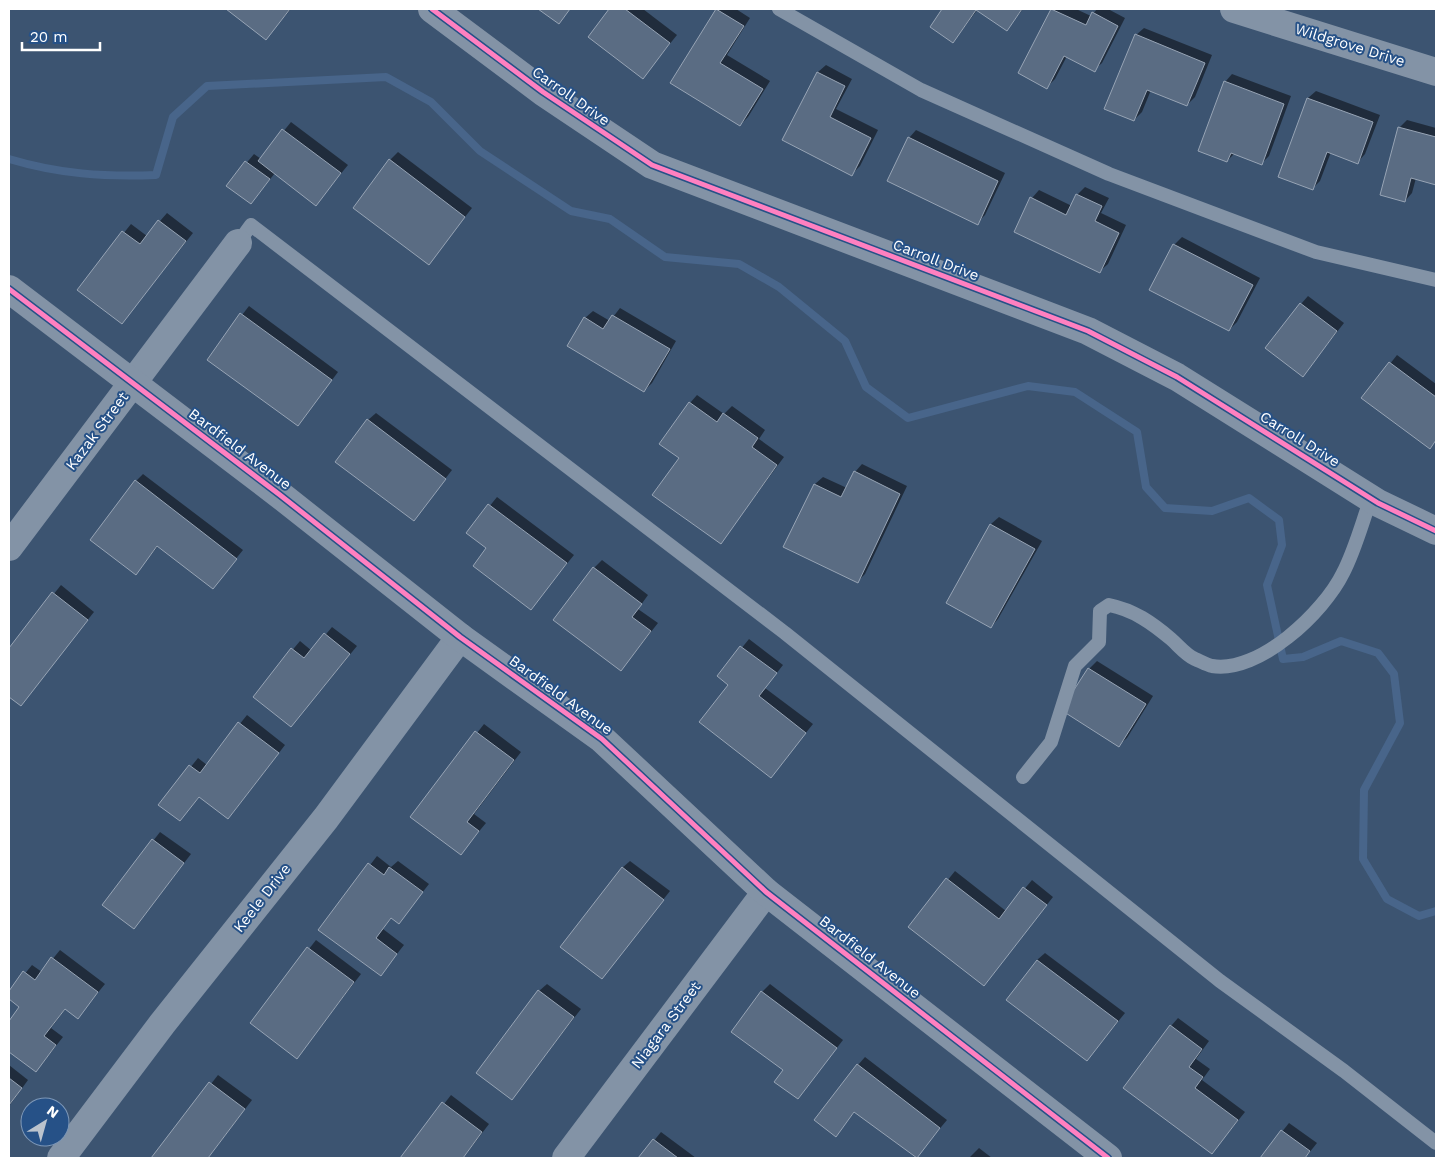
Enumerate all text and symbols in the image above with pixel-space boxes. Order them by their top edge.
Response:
scale bar [22,20,100,52]
street label: Wildgrove Drive [1293,20,1407,70]
text: 20 m [30,28,68,46]
street label: Carroll Drive [529,63,613,129]
street label: Carroll Drive [890,235,982,285]
street label: Kazak Street [62,388,133,474]
street label: Bardfield Avenue [185,405,295,493]
street label: Carroll Drive [1257,407,1343,471]
street label: Bardfield Avenue [506,651,616,739]
street label: Keele Drive [230,860,294,936]
street label: Bardfield Avenue [816,912,924,1002]
street label: Niagara Street [627,977,705,1072]
north arrow [20,1097,70,1147]
text: N [44,1102,62,1121]

